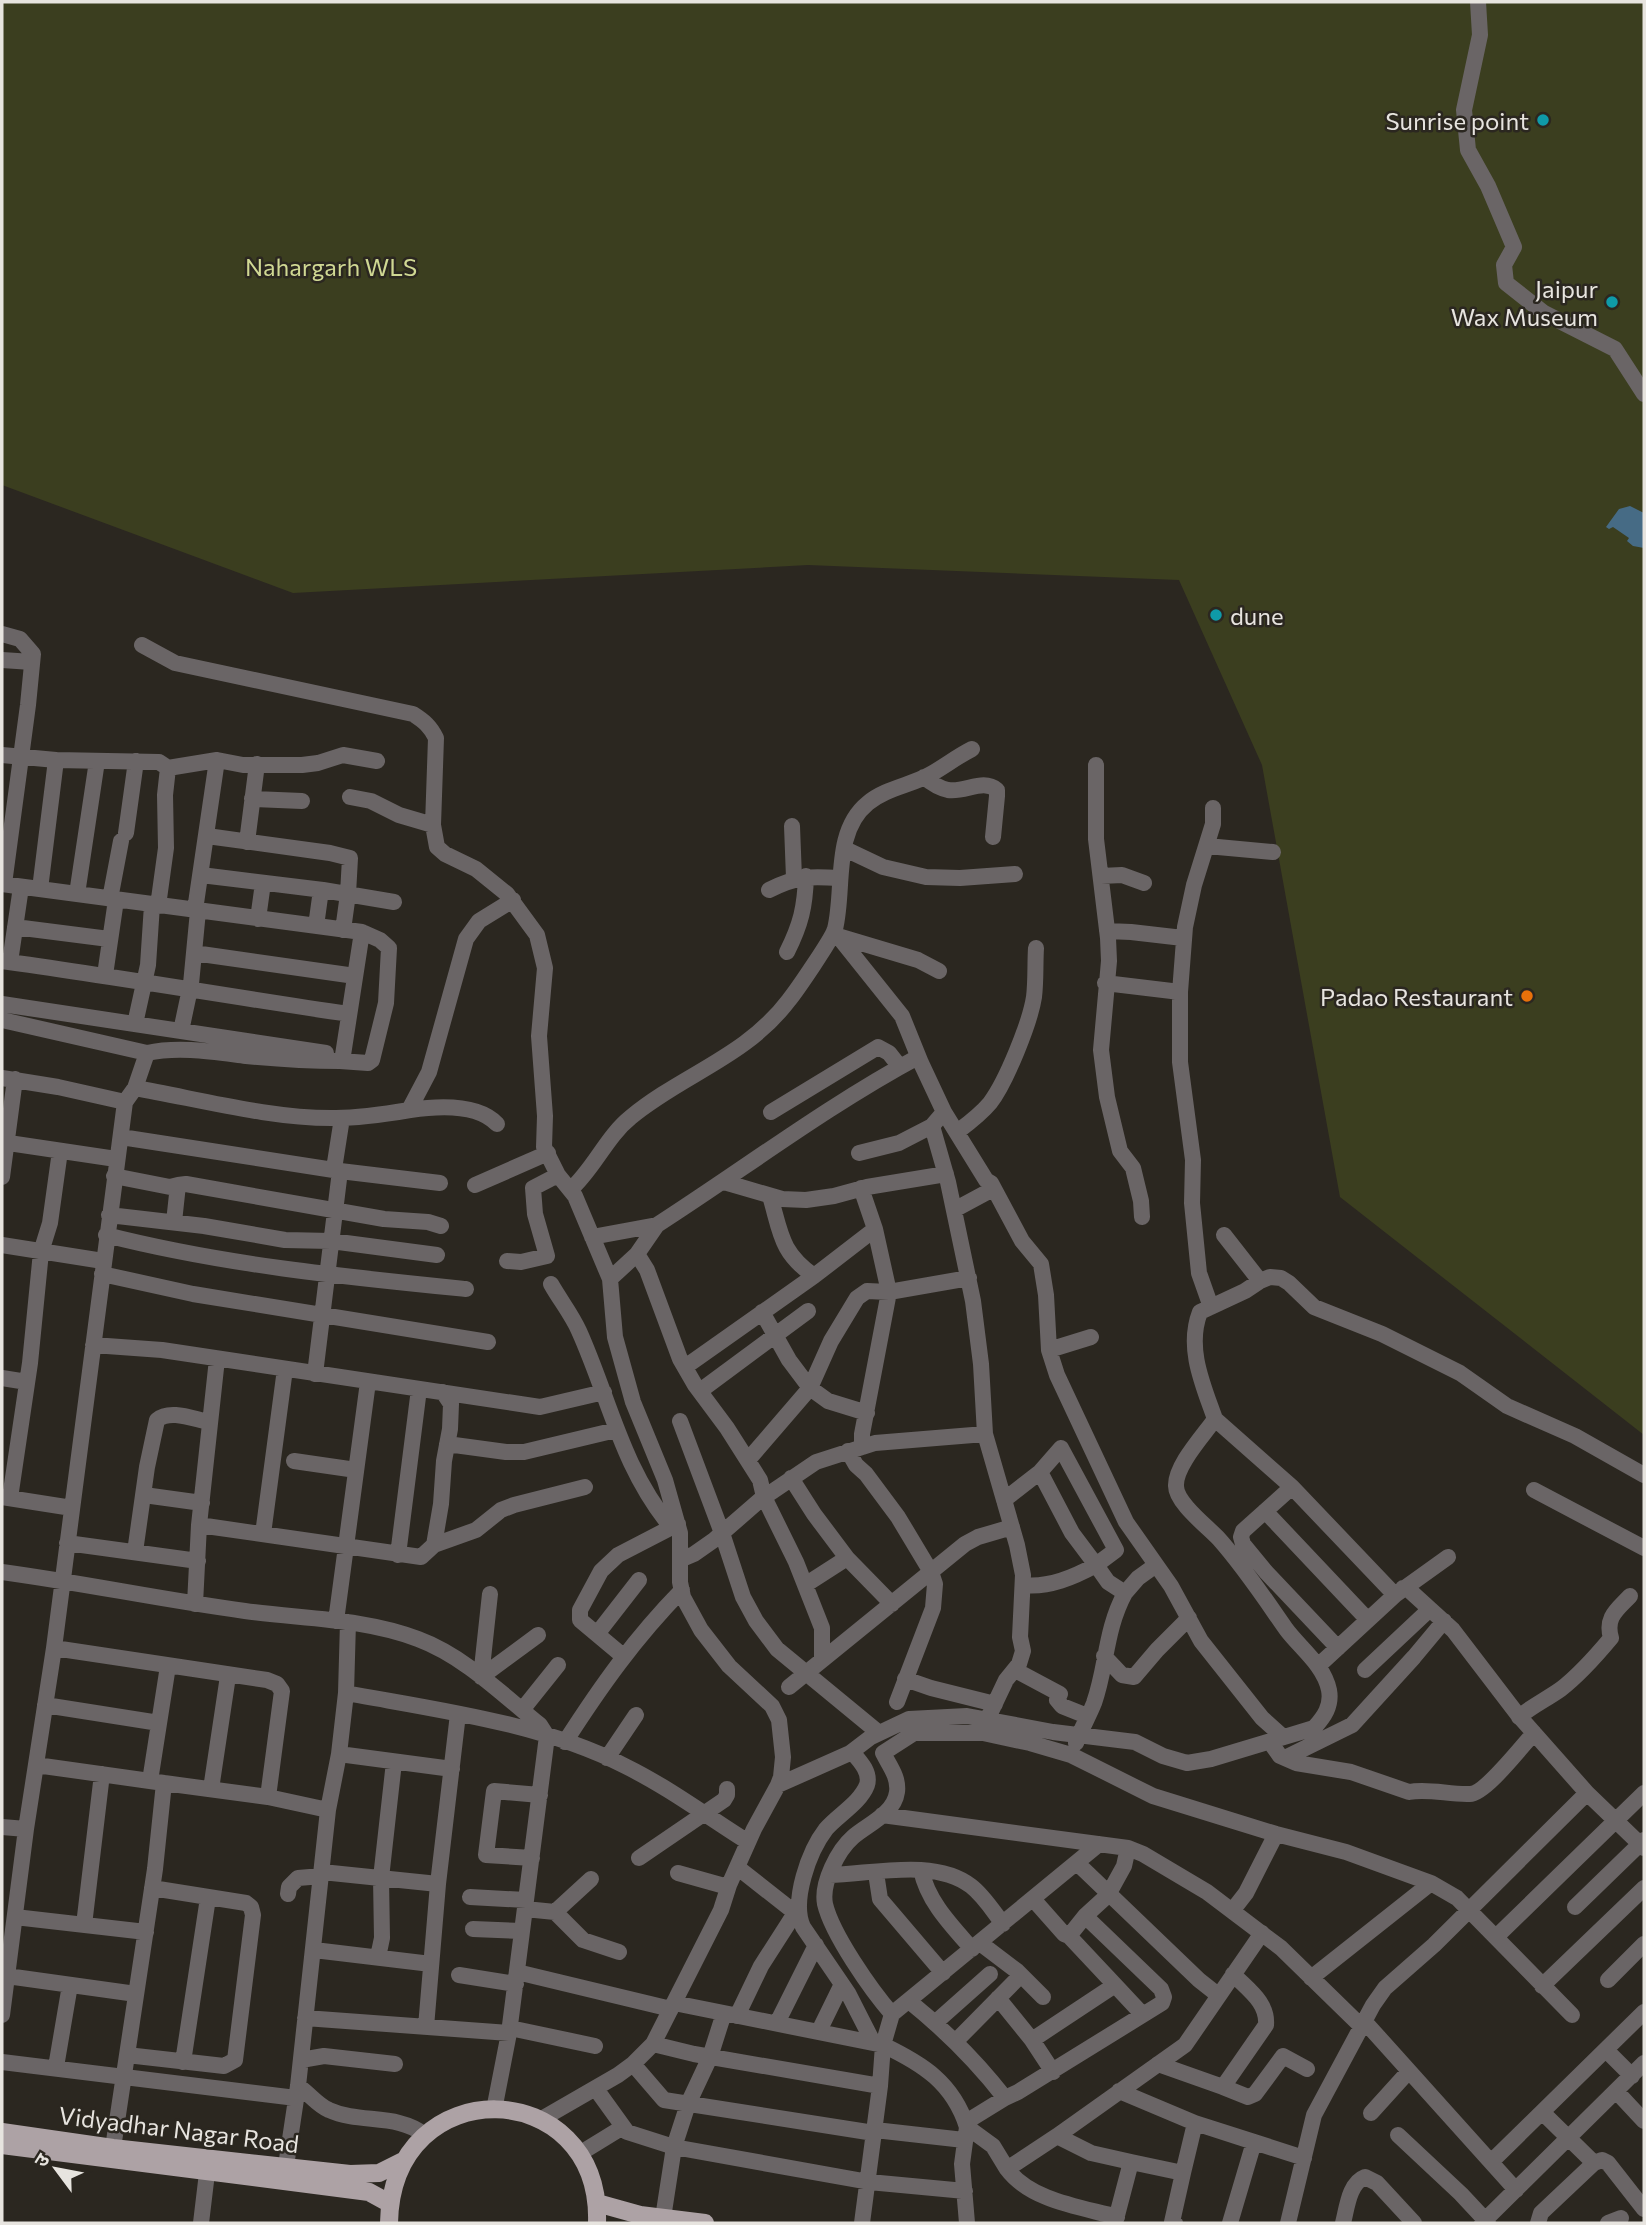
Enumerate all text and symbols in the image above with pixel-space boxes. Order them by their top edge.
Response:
place label: Sunrise point [1386,106,1529,135]
marker: Sunrise point [1535,112,1551,128]
park label: Nahargarh WLS [245,252,417,281]
place label: Jaipur Wax Museum [1451,274,1598,331]
marker: Jaipur Wax Museum [1604,294,1620,310]
place label: dune [1230,601,1284,630]
marker: dune [1208,607,1224,623]
place label: Padao Restaurant [1320,982,1513,1011]
marker: Padao Restaurant [1519,988,1535,1004]
street label: Vidyadhar Nagar Road [57,2100,301,2158]
north arrow [21,2134,91,2204]
text: उ [28,2148,54,2171]

